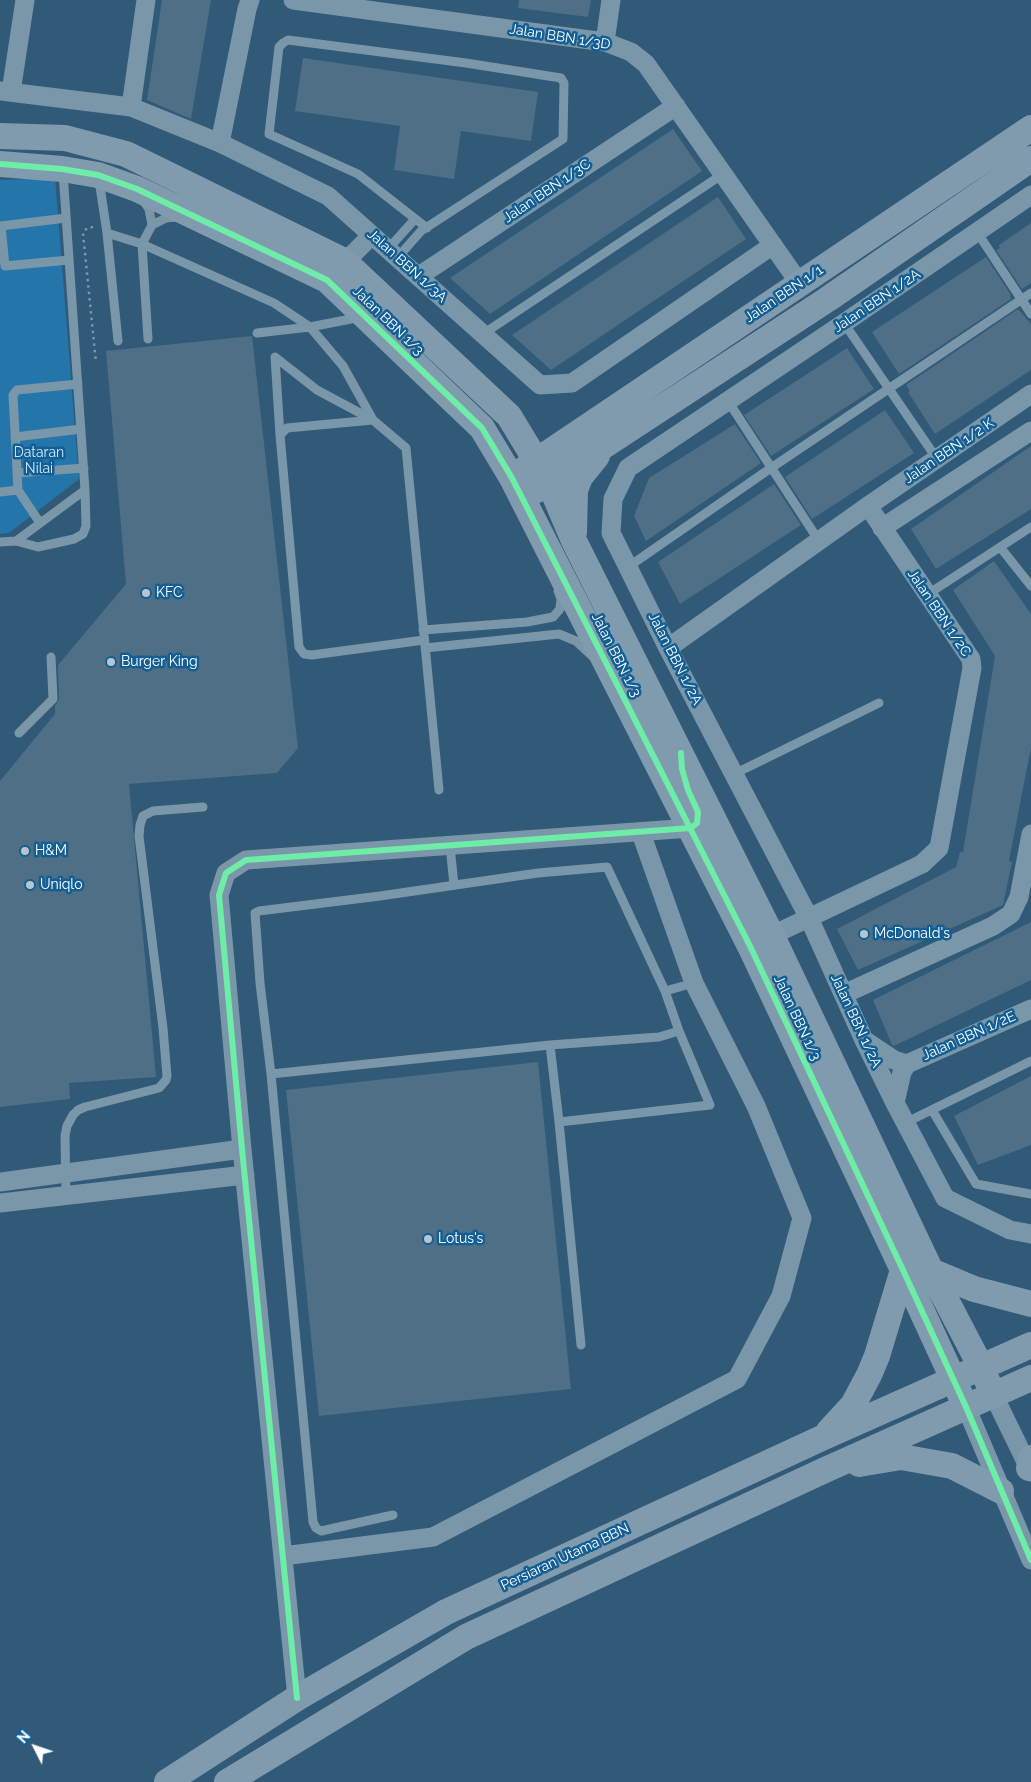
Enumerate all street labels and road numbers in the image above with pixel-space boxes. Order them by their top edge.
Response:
street label: Jalan BBN 1/3D [508,21,612,53]
street label: Jalan BBN 1/3C [500,156,594,226]
street label: Jalan BBN 1/3A [364,226,450,306]
street label: Jalan BBN 1/1 [742,262,826,326]
street label: Jalan BBN 1/2A [830,266,924,336]
street label: Jalan BBN 1/3 [349,283,427,359]
street label: Jalan BBN 1/2 K [901,415,997,487]
street label: Jalan BBN 1/2C [904,566,974,660]
street label: Jalan BBN 1/3 [588,610,644,700]
street label: Jalan BBN 1/2A [645,610,705,708]
street label: Jalan BBN 1/2A [827,972,885,1070]
street label: Jalan BBN 1/3 [770,973,824,1063]
street label: Jalan BBN 1/2E [920,1008,1018,1064]
street label: Persiaran Utama BBN [498,1520,632,1594]

